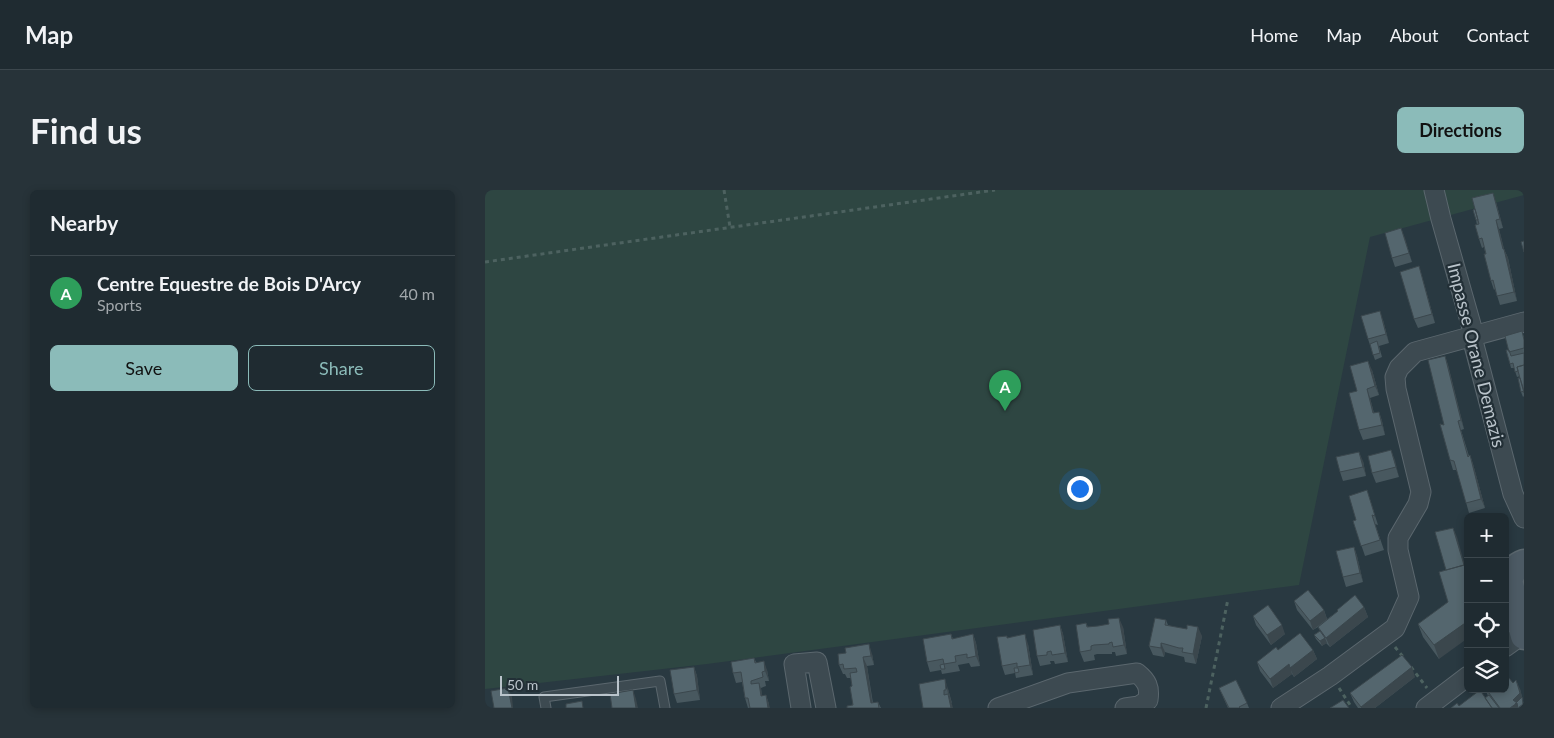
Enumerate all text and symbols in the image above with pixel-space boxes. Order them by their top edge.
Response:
text: Map [25,20,73,49]
text: Home [1250,24,1298,46]
text: Map [1326,24,1362,46]
text: About [1390,24,1439,46]
text: Contact [1467,24,1529,46]
button: Directions [1397,107,1524,153]
text: Find us [30,109,142,151]
text: Nearby [50,210,118,235]
street label: Impasse Orane Demazis [1443,261,1511,450]
text: Centre Equestre de Bois D'Arcy [97,272,361,295]
text: A [60,284,72,303]
text: 40 m [399,284,435,303]
text: Sports [97,295,142,314]
button: Save [50,345,238,391]
button: Share [248,345,435,391]
pin: A [989,370,1021,411]
your location [1067,476,1093,502]
map controls [1464,513,1509,693]
button: + [1464,513,1509,558]
button: − [1464,558,1509,603]
button: locate [1464,603,1509,648]
button: layers [1464,648,1509,693]
scale bar [500,673,619,696]
text: 50 m [507,676,538,693]

